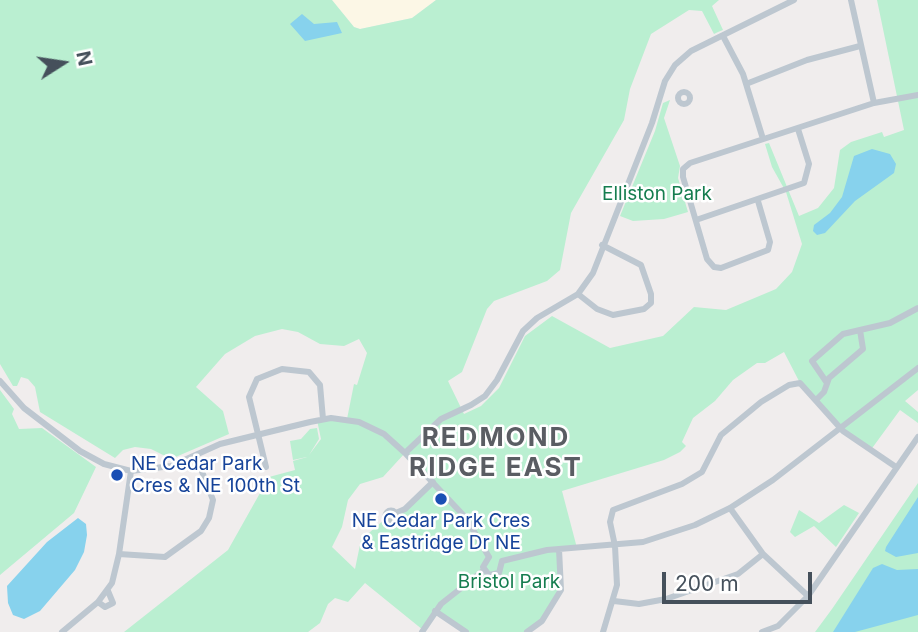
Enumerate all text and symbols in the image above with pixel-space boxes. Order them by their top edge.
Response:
north arrow [28,28,98,98]
text: N [71,49,97,68]
park label: Elliston Park [602,183,712,205]
district label: REDMOND RIDGE EAST [410,422,582,484]
place label: NE Cedar Park Cres & NE 100th St [131,453,300,497]
marker: NE Cedar Park Cres & NE 100th St [109,467,125,483]
marker: NE Cedar Park Cres & Eastridge Dr NE [433,491,449,507]
place label: NE Cedar Park Cres & Eastridge Dr NE [352,510,530,554]
scale bar [666,558,816,602]
park label: Bristol Park [458,571,560,593]
text: 200 m [675,571,739,596]

